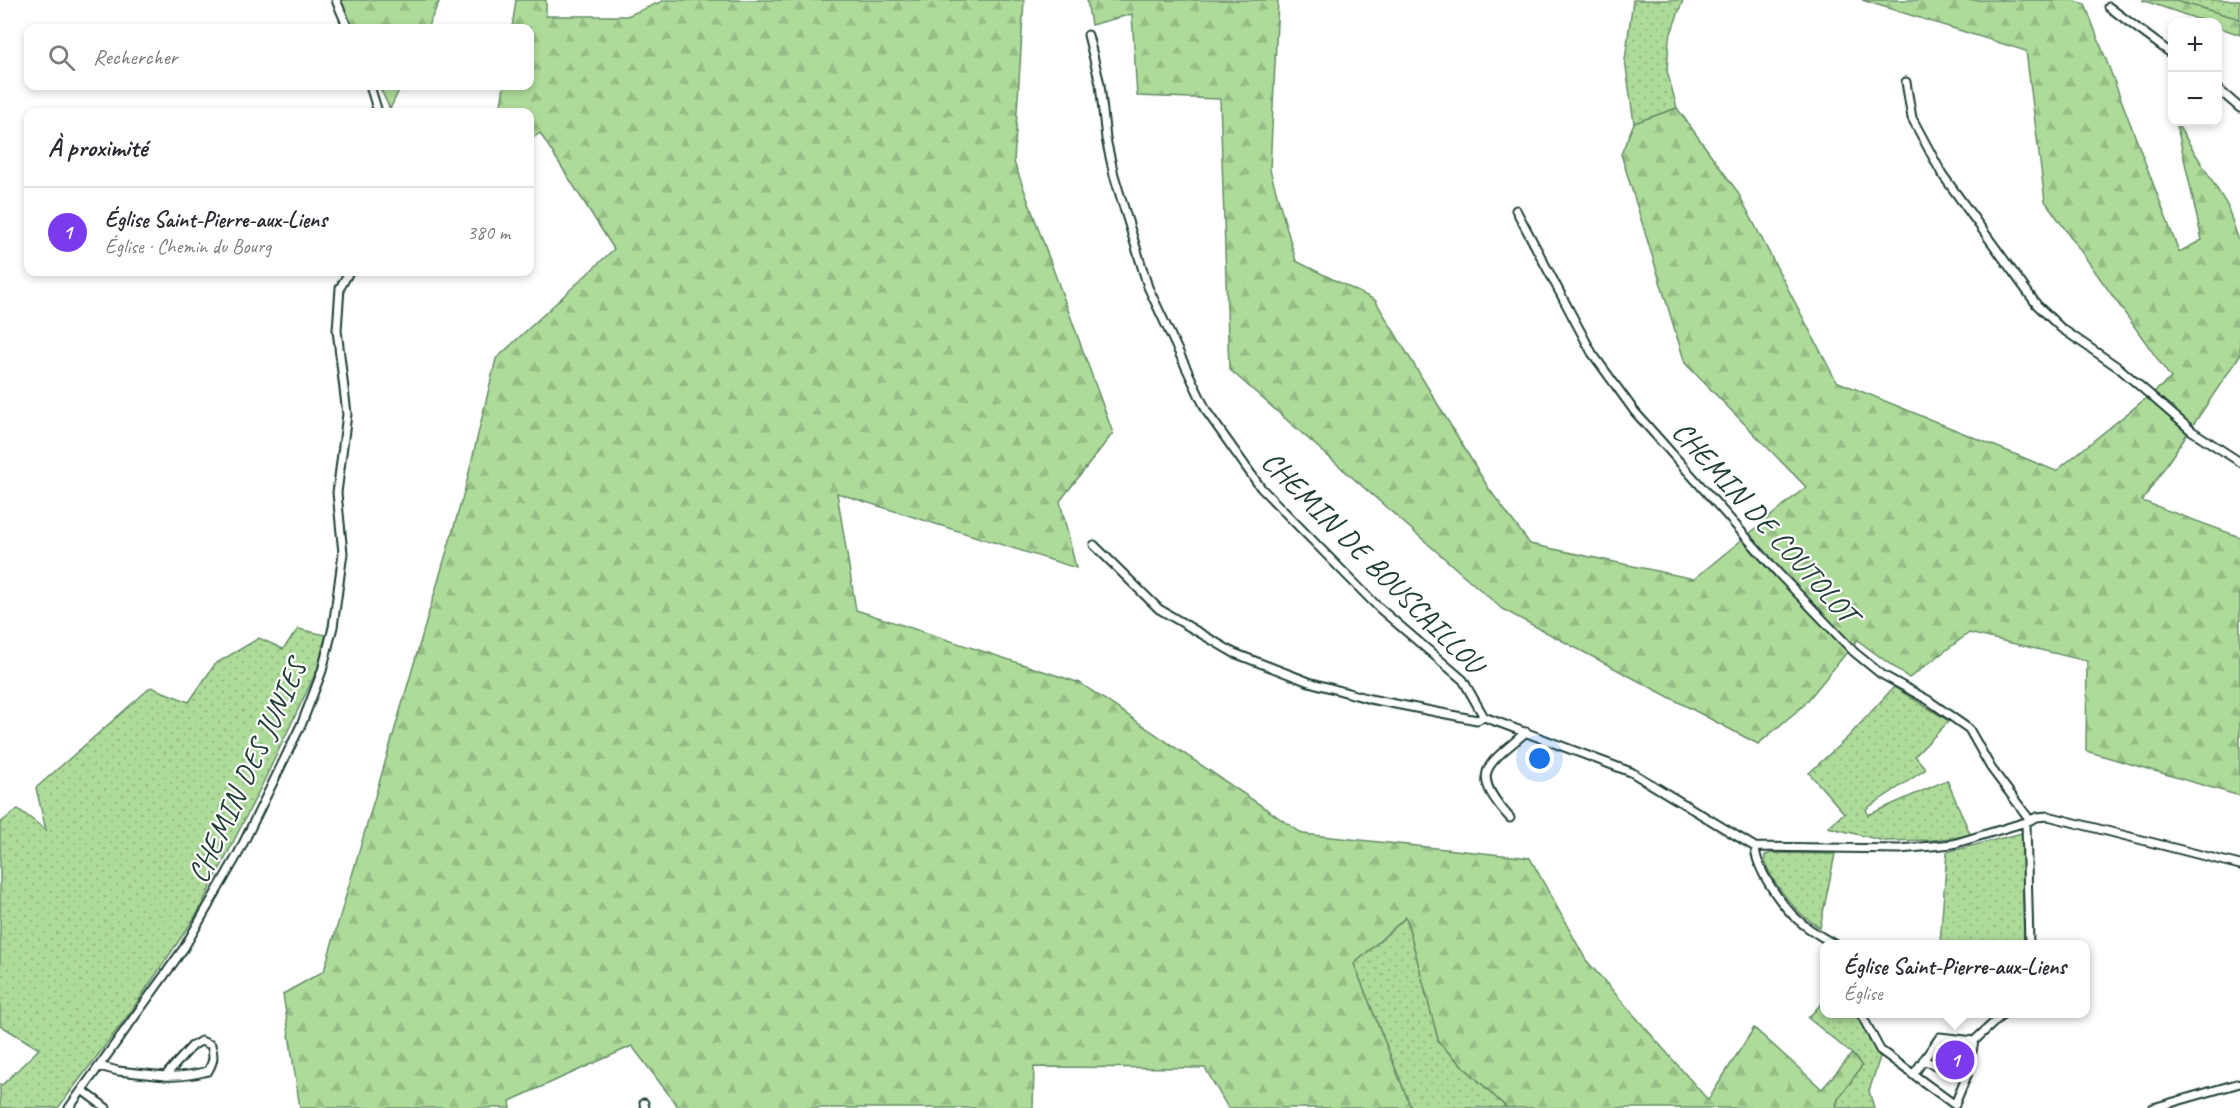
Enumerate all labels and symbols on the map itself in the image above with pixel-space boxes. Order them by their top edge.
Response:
street label: CHEMIN DE COUTOLOT [1664,413,1871,637]
street label: CHEMIN DE BOUSCAILLOU [1254,443,1496,685]
street label: CHEMIN DES JUNIES [179,649,317,889]
your location [1525,744,1554,773]
pin: 1 [1936,1038,1974,1082]

